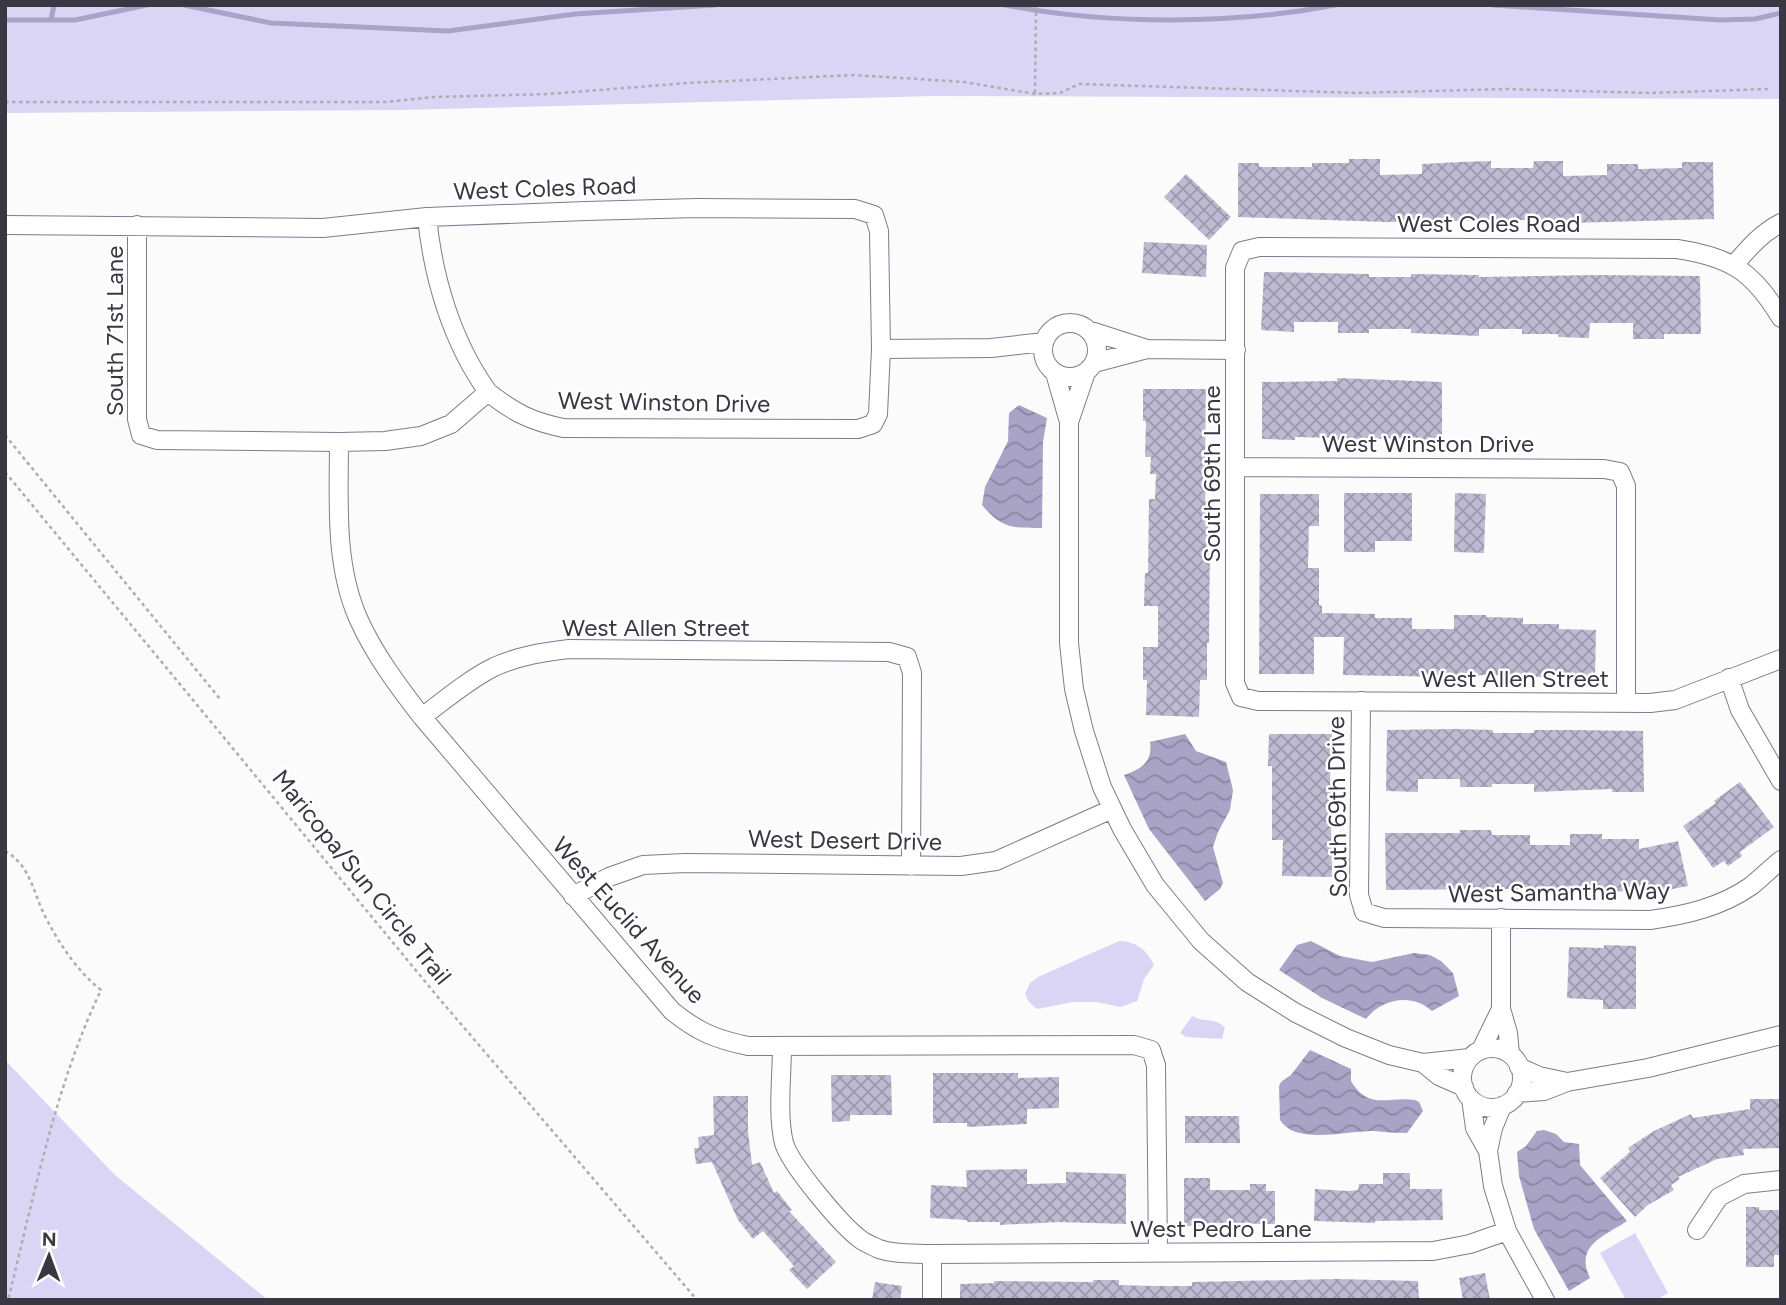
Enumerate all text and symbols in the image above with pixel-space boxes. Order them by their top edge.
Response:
street label: West Coles Road [453,170,637,206]
street label: West Coles Road [1397,209,1581,238]
street label: South 71st Lane [100,246,129,416]
street label: South 69th Lane [1197,385,1226,563]
street label: West Winston Drive [558,386,770,418]
street label: West Winston Drive [1322,429,1534,458]
street label: West Allen Street [562,613,750,642]
street label: West Allen Street [1421,664,1609,693]
street label: South 69th Drive [1321,716,1353,898]
street label: Maricopa/Sun Circle Trail [266,764,458,990]
street label: West Desert Drive [748,824,942,856]
street label: West Euclid Avenue [547,831,711,1009]
street label: West Samantha Way [1448,876,1670,908]
street label: West Pedro Lane [1130,1214,1312,1243]
north arrow [14,1221,84,1291]
text: N [42,1228,57,1251]

